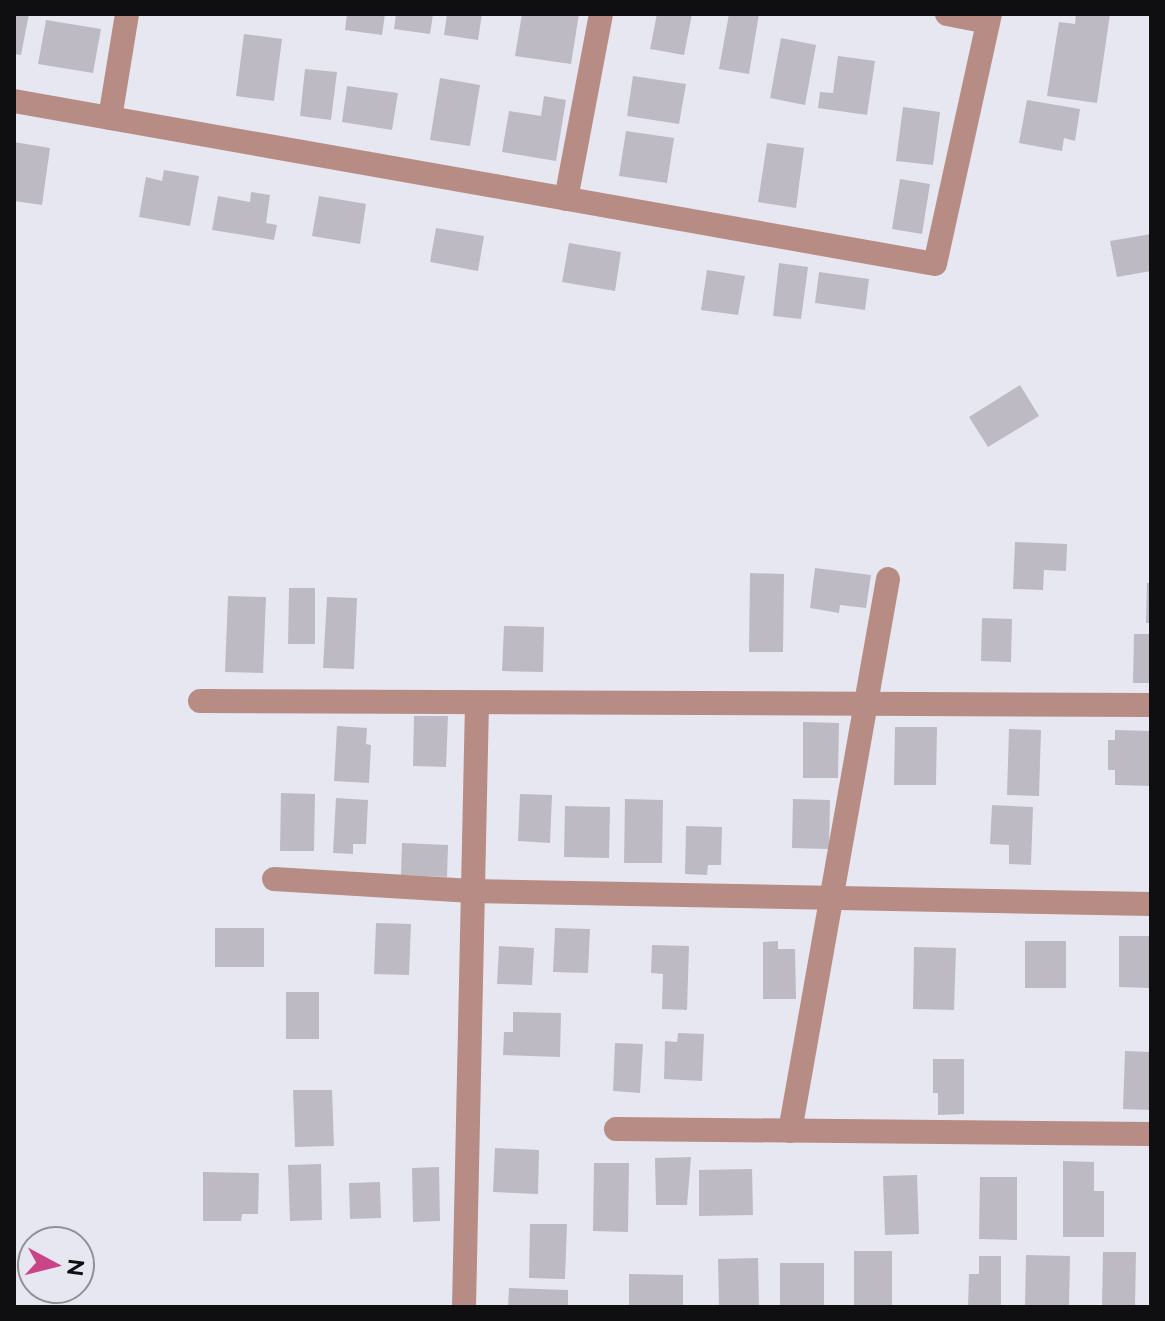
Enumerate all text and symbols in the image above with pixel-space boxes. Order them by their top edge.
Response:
north arrow [16,1225,96,1305]
text: N [62,1258,90,1277]

